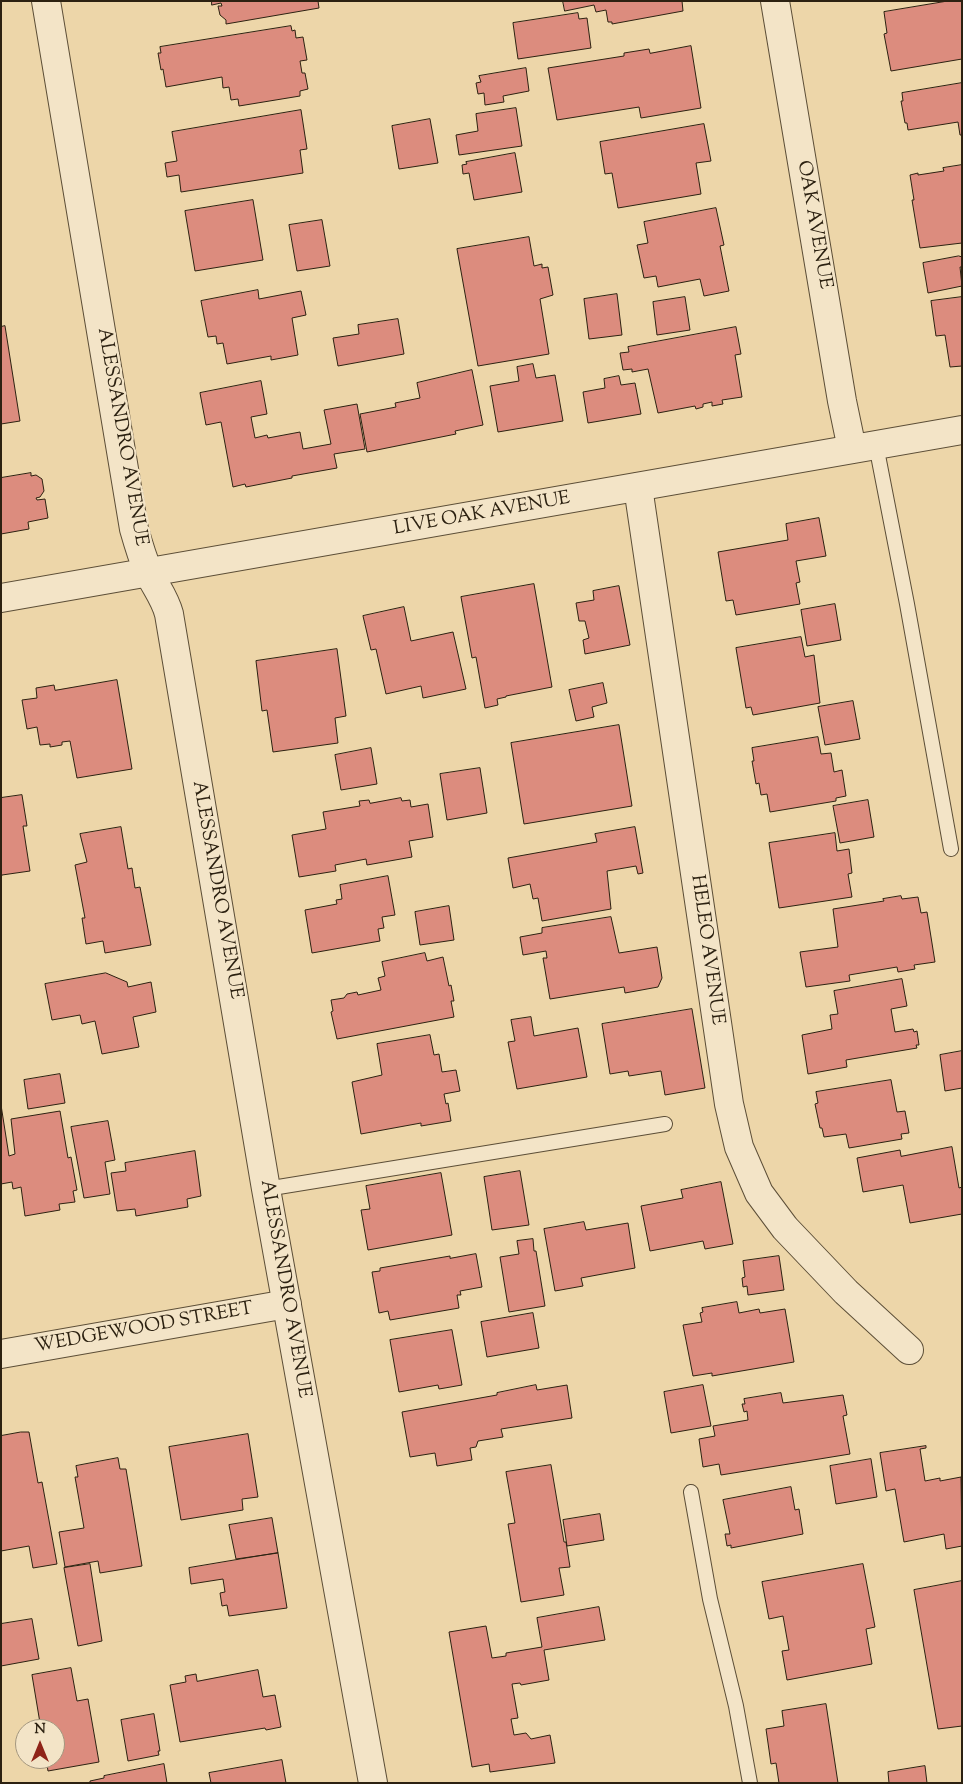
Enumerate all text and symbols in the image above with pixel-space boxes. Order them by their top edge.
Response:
street label: OAK AVENUE [790,159,836,291]
street label: ALESSANDRO AVENUE [91,326,151,548]
street label: LIVE OAK AVENUE [392,488,572,542]
street label: ALESSANDRO AVENUE [186,779,246,1001]
street label: HELEO AVENUE [684,873,728,1027]
street label: ALESSANDRO AVENUE [254,1178,314,1400]
street label: WEDGEWOOD STREET [33,1299,255,1359]
north arrow [15,1719,65,1769]
text: N [34,1720,46,1740]

